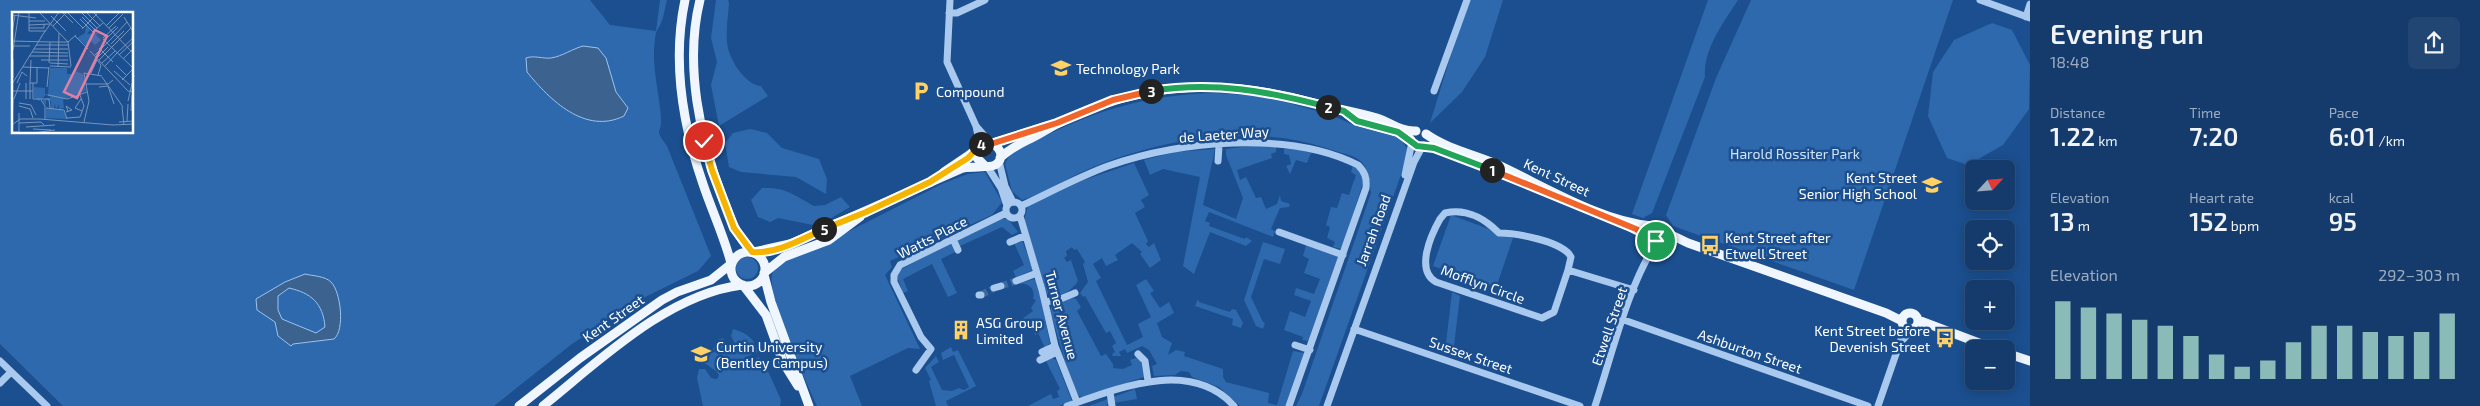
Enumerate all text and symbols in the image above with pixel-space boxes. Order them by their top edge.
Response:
inset map [12,12,134,134]
text: Evening run [2050,16,2204,50]
button: share [2408,17,2460,69]
text: 18:48 [2050,52,2089,71]
school or university icon: Technology Park [1050,57,1072,79]
place label: Technology Park [1076,60,1180,77]
pin: 3 [1138,78,1164,104]
parking icon: Compound [910,80,932,102]
place label: Compound [936,83,1004,100]
text: 3 [1148,83,1155,100]
pin: 2 [1316,94,1340,120]
text: 2 [1324,99,1333,116]
text: Distance [2050,104,2105,121]
text: Time [2189,104,2221,121]
text: Pace [2329,104,2359,121]
pin [683,120,725,162]
text: 1.22 [2050,121,2095,151]
text: 7:20 [2189,121,2238,151]
text: 6:01 [2329,121,2375,151]
street label: de Laeter Way [1178,122,1270,146]
icon: check [690,127,718,155]
pin: 4 [968,132,994,156]
text: km [2095,132,2118,149]
text: /km [2375,132,2405,149]
text: 4 [977,136,986,153]
park label: Harold Rossiter Park [1730,145,1860,162]
street label: Kent Street [1521,154,1593,200]
pin: 1 [1480,158,1504,182]
north arrow [1965,160,2015,210]
map controls [1965,160,2015,390]
text: 1 [1489,162,1496,179]
place label: Kent Street Senior High School [1799,169,1918,202]
school or university icon: Kent Street Senior High School [1921,174,1943,196]
text: Elevation [2050,189,2109,206]
text: Heart rate [2189,189,2254,206]
text: kcal [2329,189,2354,206]
street label: Jarrah Road [1352,192,1394,268]
text: 13 [2050,206,2075,236]
text: 152 [2189,206,2228,236]
text: 95 [2329,206,2357,236]
street label: Watts Place [894,212,970,262]
pin: 5 [812,216,836,242]
text: m [2075,217,2090,234]
text: bpm [2228,217,2259,234]
pin [1635,220,1677,262]
button: locate [1965,220,2015,270]
text: 5 [821,221,828,238]
icon: arrive [1642,227,1670,255]
place label: Kent Street after Etwell Street [1725,229,1831,262]
bus stop icon: Kent Street after Etwell Street [1699,234,1721,256]
street label: Mofflyn Circle [1439,261,1527,307]
text: Elevation [2050,265,2118,284]
text: 292–303 m [2378,265,2460,284]
street label: Turner Avenue [1042,269,1082,361]
button: + [1965,280,2015,330]
street label: Etwell Street [1588,284,1630,368]
street label: Kent Street [579,291,647,345]
place label: ASG Group Limited [976,314,1043,347]
building icon: ASG Group Limited [950,319,972,341]
place label: Kent Street before Devenish Street [1814,322,1930,355]
street label: Ashburton Street [1696,325,1804,377]
bus stop icon: Kent Street before Devenish Street [1934,327,1956,349]
street label: Sussex Street [1427,333,1515,377]
place label: Curtin University (Bentley Campus) [716,338,828,371]
button: − [1965,340,2015,390]
school or university icon: Curtin University (Bentley Campus) [690,343,712,365]

